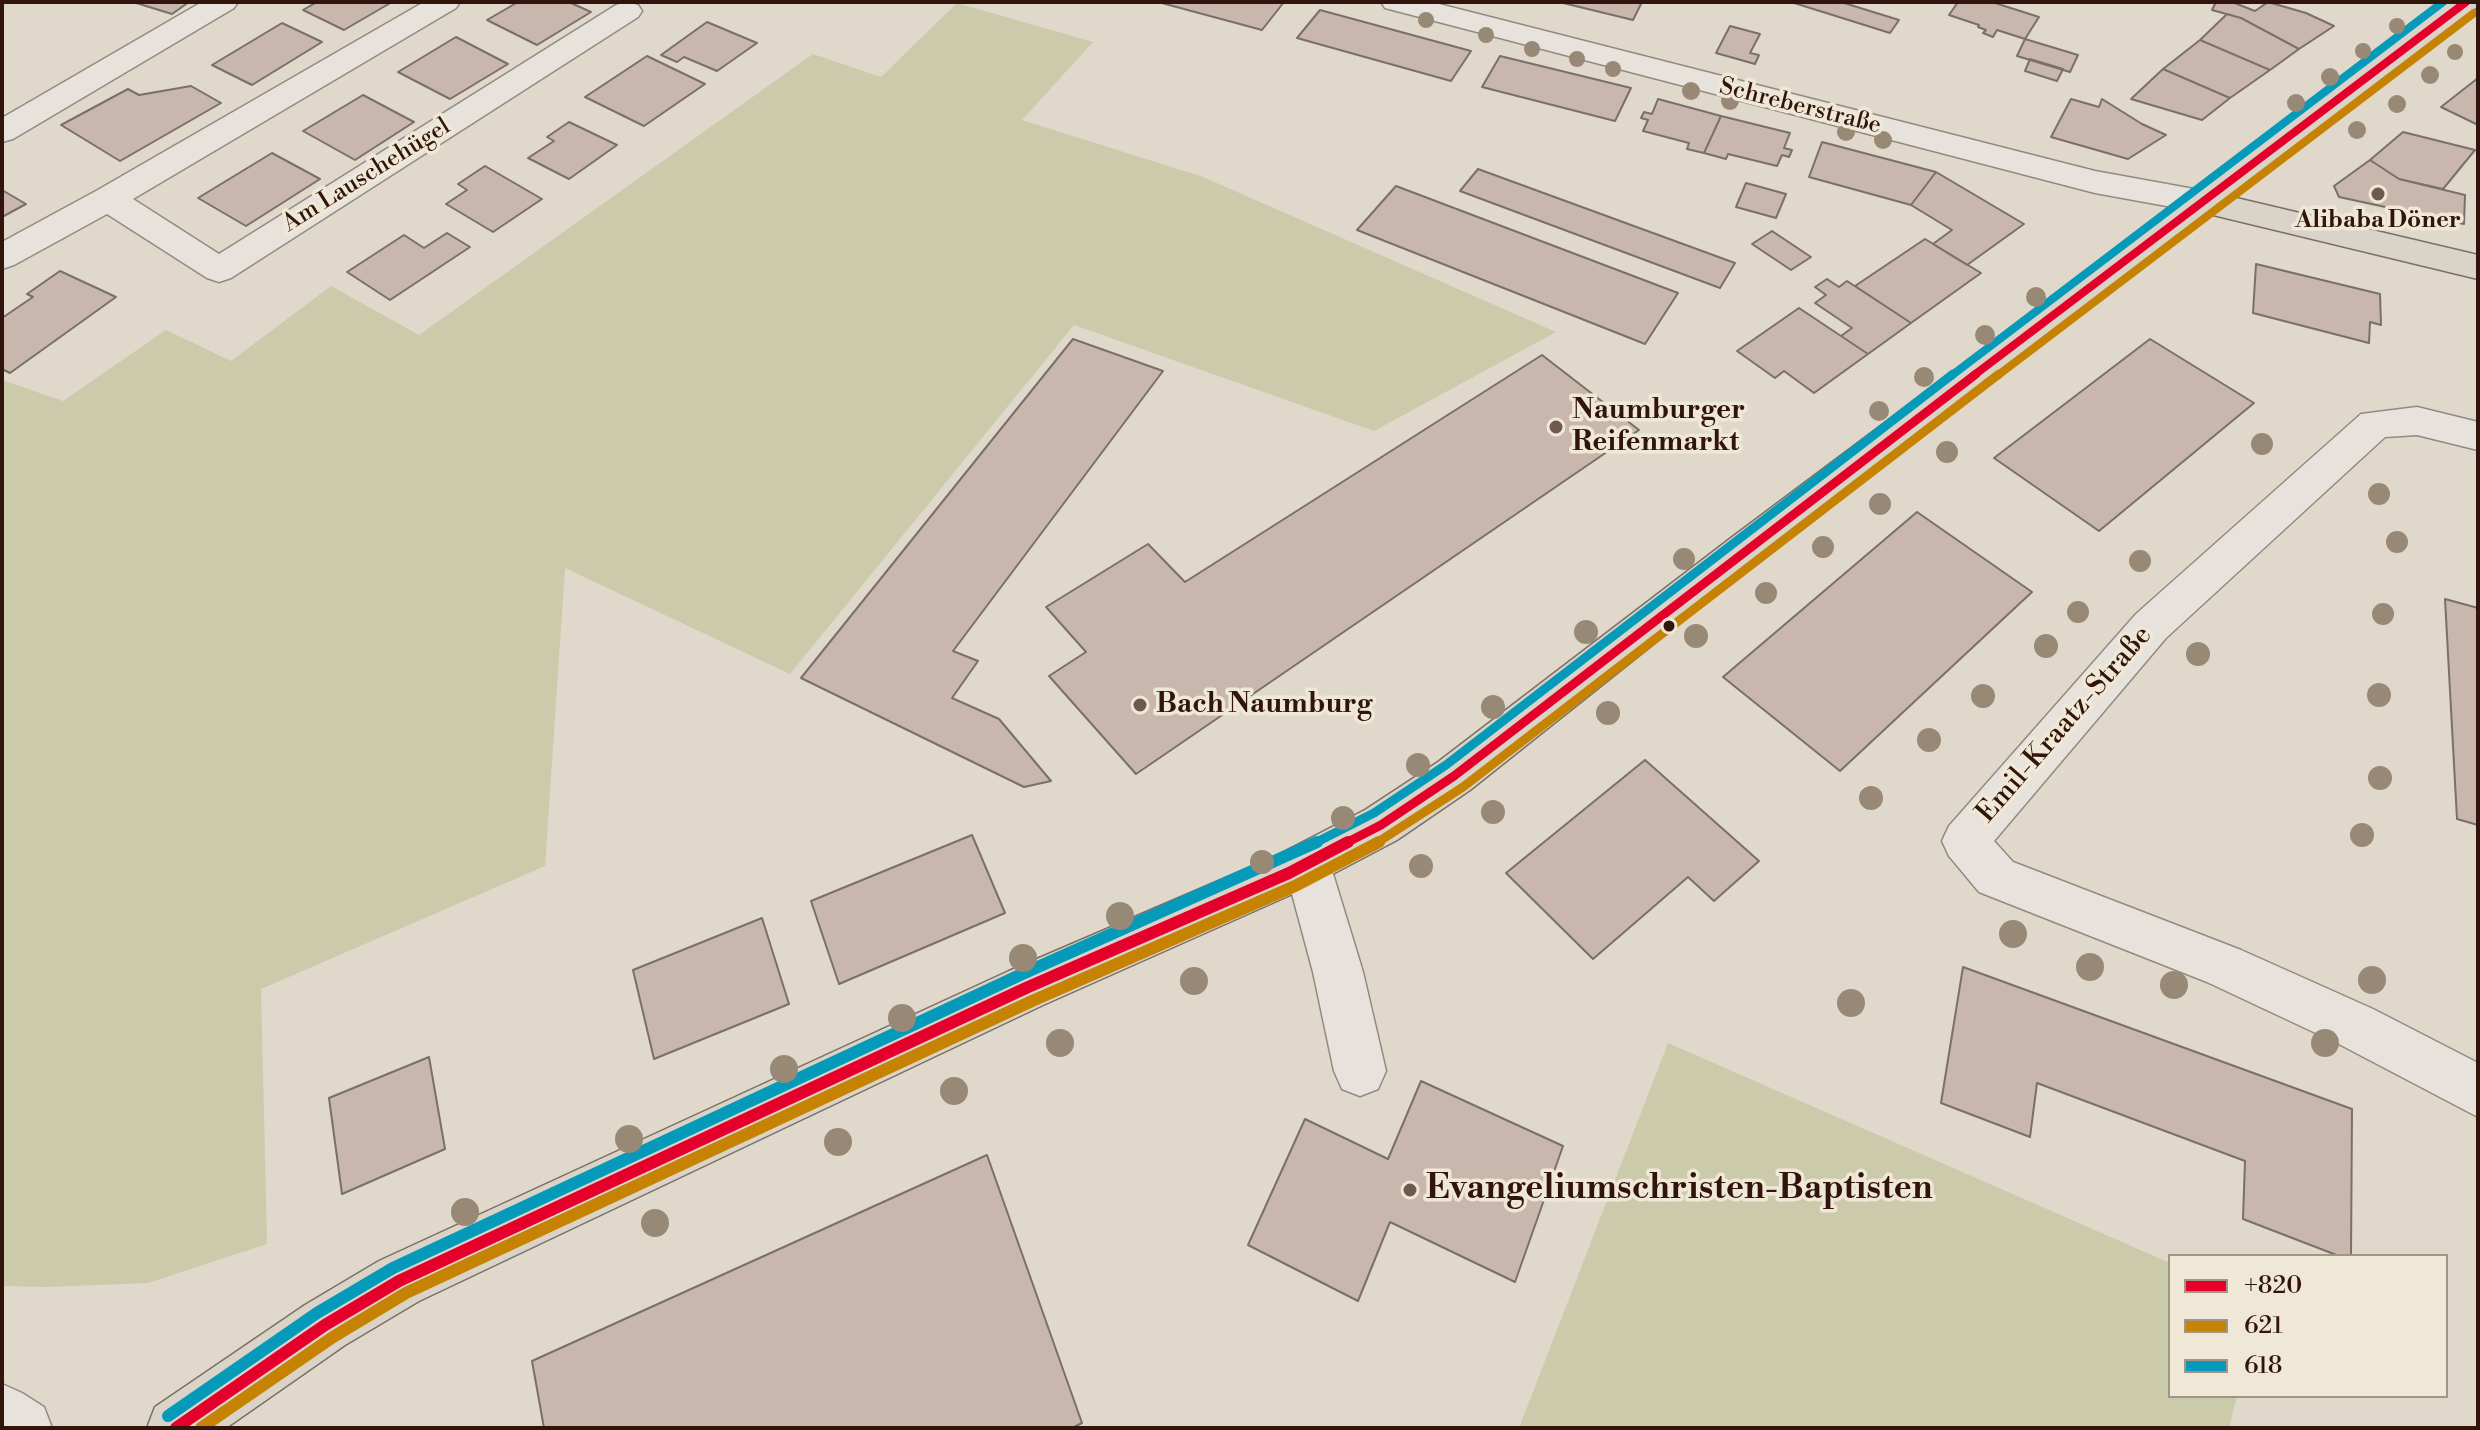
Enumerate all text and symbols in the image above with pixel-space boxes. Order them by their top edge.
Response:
street label: Schreberstraße [1716,73,1884,141]
street label: Am Lauschehügel [278,113,456,239]
marker: Alibaba Döner [2369,185,2387,203]
place label: Alibaba Döner [2295,207,2461,235]
place label: Naumburger Reifenmarkt [1572,394,1745,460]
marker: Naumburger Reifenmarkt [1547,418,1565,436]
unlabelled marker [1661,618,1677,634]
street label: Emil-Kraatz-Straße [1970,620,2160,830]
place label: Bach Naumburg [1156,688,1372,722]
marker: Bach Naumburg [1131,696,1149,714]
place label: Evangeliumschristen-Baptisten [1426,1170,1933,1210]
marker: Evangeliumschristen-Baptisten [1401,1181,1419,1199]
legend [2168,1254,2448,1398]
text: +820 [2244,1271,2302,1301]
text: 621 [2244,1311,2283,1341]
text: 618 [2244,1351,2282,1381]

